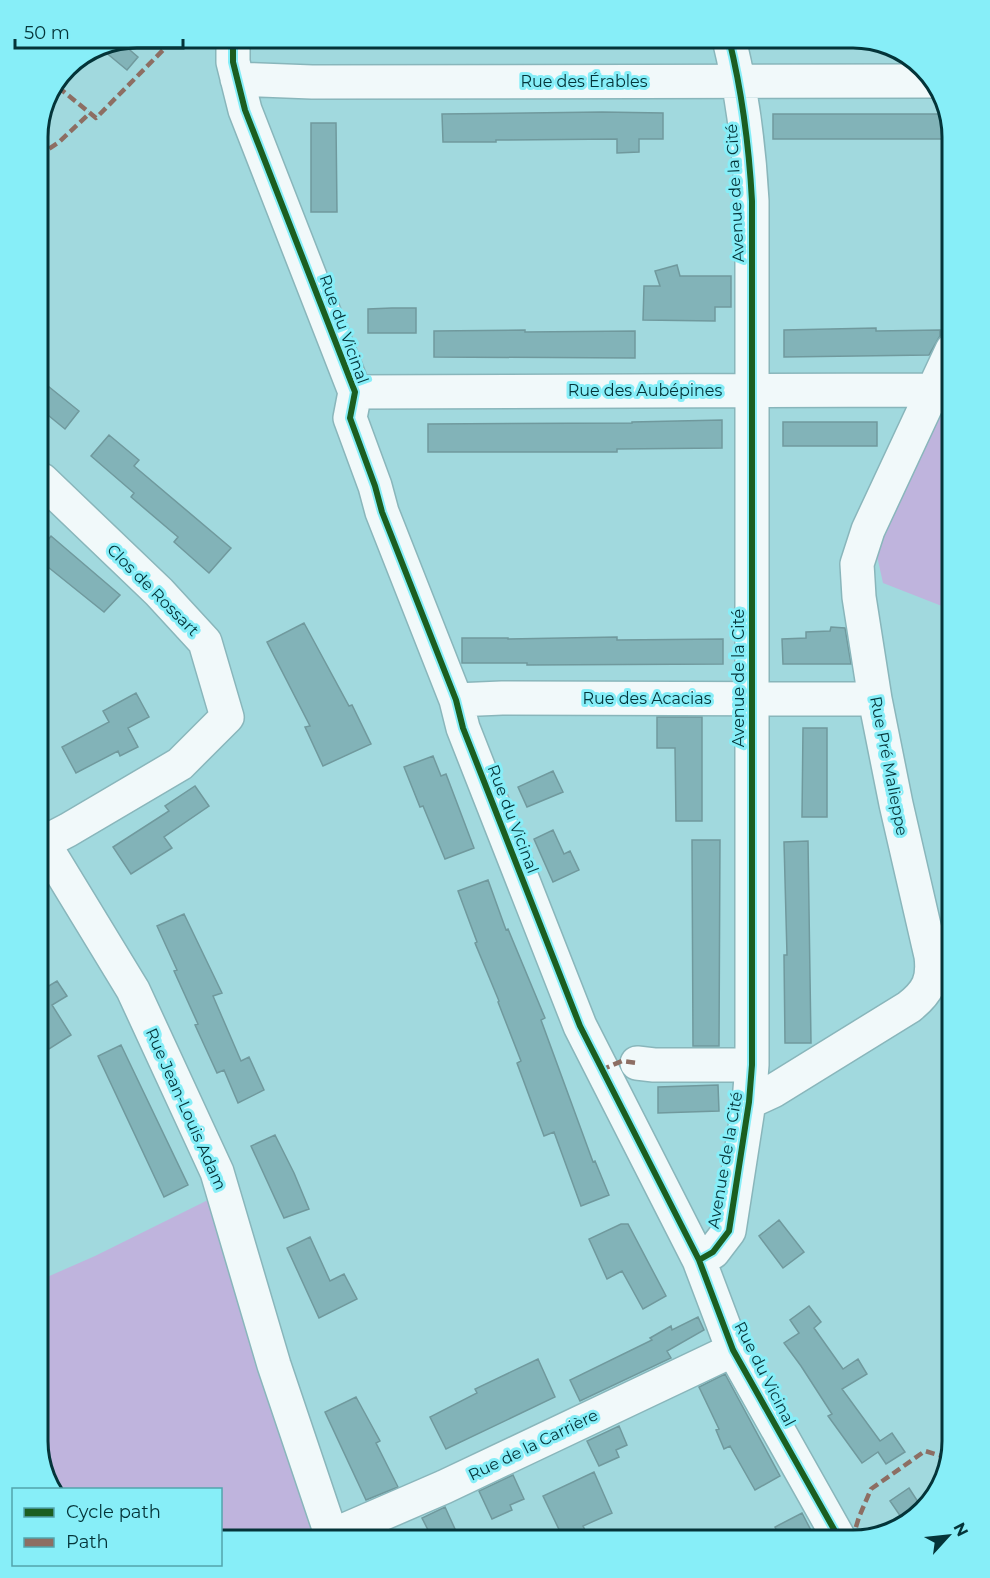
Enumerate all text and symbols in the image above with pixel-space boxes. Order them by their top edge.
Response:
scale bar [15,12,183,50]
text: 50 m [24,22,70,44]
street label: Rue des Érables [520,72,648,91]
street label: Avenue de la Cité [722,123,748,263]
street label: Rue du Vicinal [315,272,373,386]
street label: Rue des Aubépines [568,381,723,400]
street label: Clos de Rossart [103,540,203,640]
street label: Avenue de la Cité [729,609,748,747]
street label: Rue des Acacias [583,689,712,708]
street label: Rue Pré Malieppe [866,695,912,837]
street label: Rue du Vicinal [484,762,542,876]
street label: Rue Jean-Louis Adam [142,1025,230,1193]
street label: Avenue de la Cité [704,1090,746,1230]
street label: Rue du Vicinal [730,1318,800,1430]
street label: Rue de la Carrière [465,1405,601,1485]
legend [12,1488,222,1566]
text: Cycle path [66,1501,161,1523]
north arrow [918,1506,978,1566]
text: N [950,1519,972,1539]
text: Path [66,1531,109,1553]

